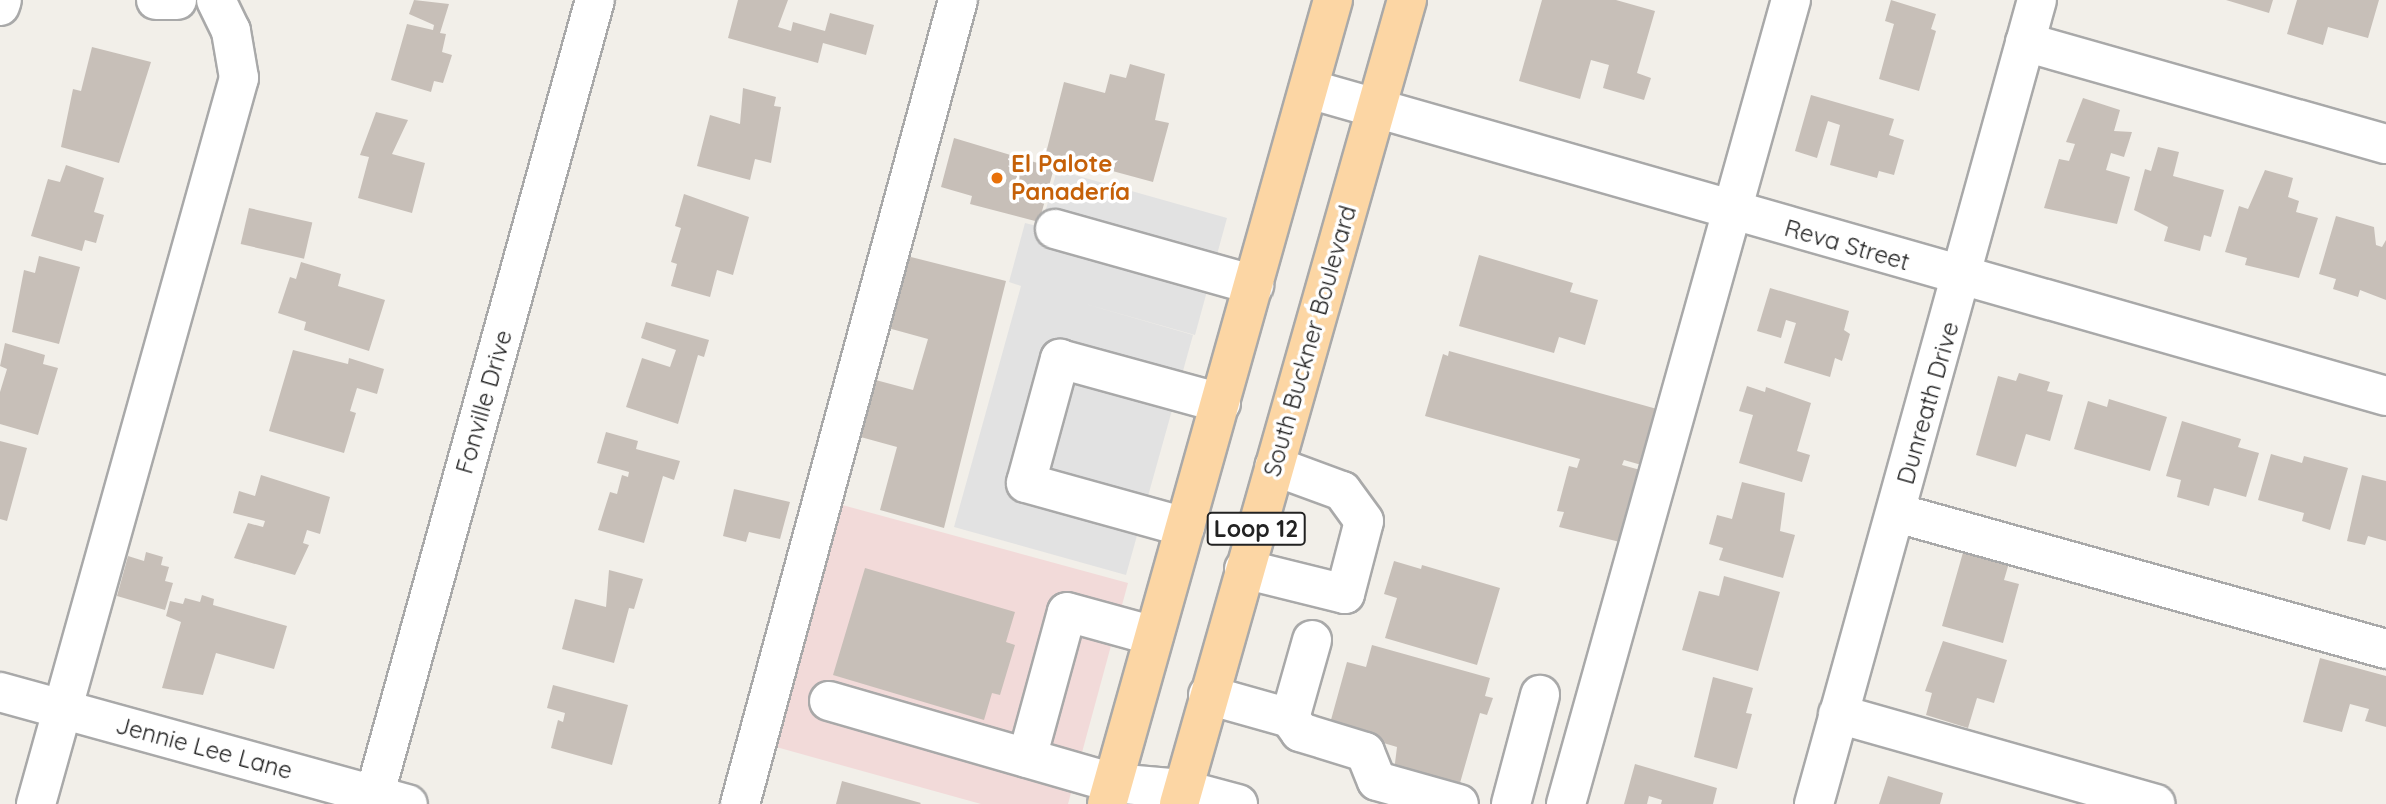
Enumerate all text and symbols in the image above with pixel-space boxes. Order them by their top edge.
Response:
place label: El Palote Panadería [1011,150,1130,206]
marker: El Palote Panadería [989,170,1005,186]
street label: South Buckner Boulevard [1257,202,1363,480]
street label: Reva Street [1781,213,1913,277]
street label: Dunreath Drive [1891,318,1965,488]
street label: Fonville Drive [450,327,518,477]
road number: Loop 12 [1205,509,1307,548]
street label: Jennie Lee Lane [113,711,295,785]

